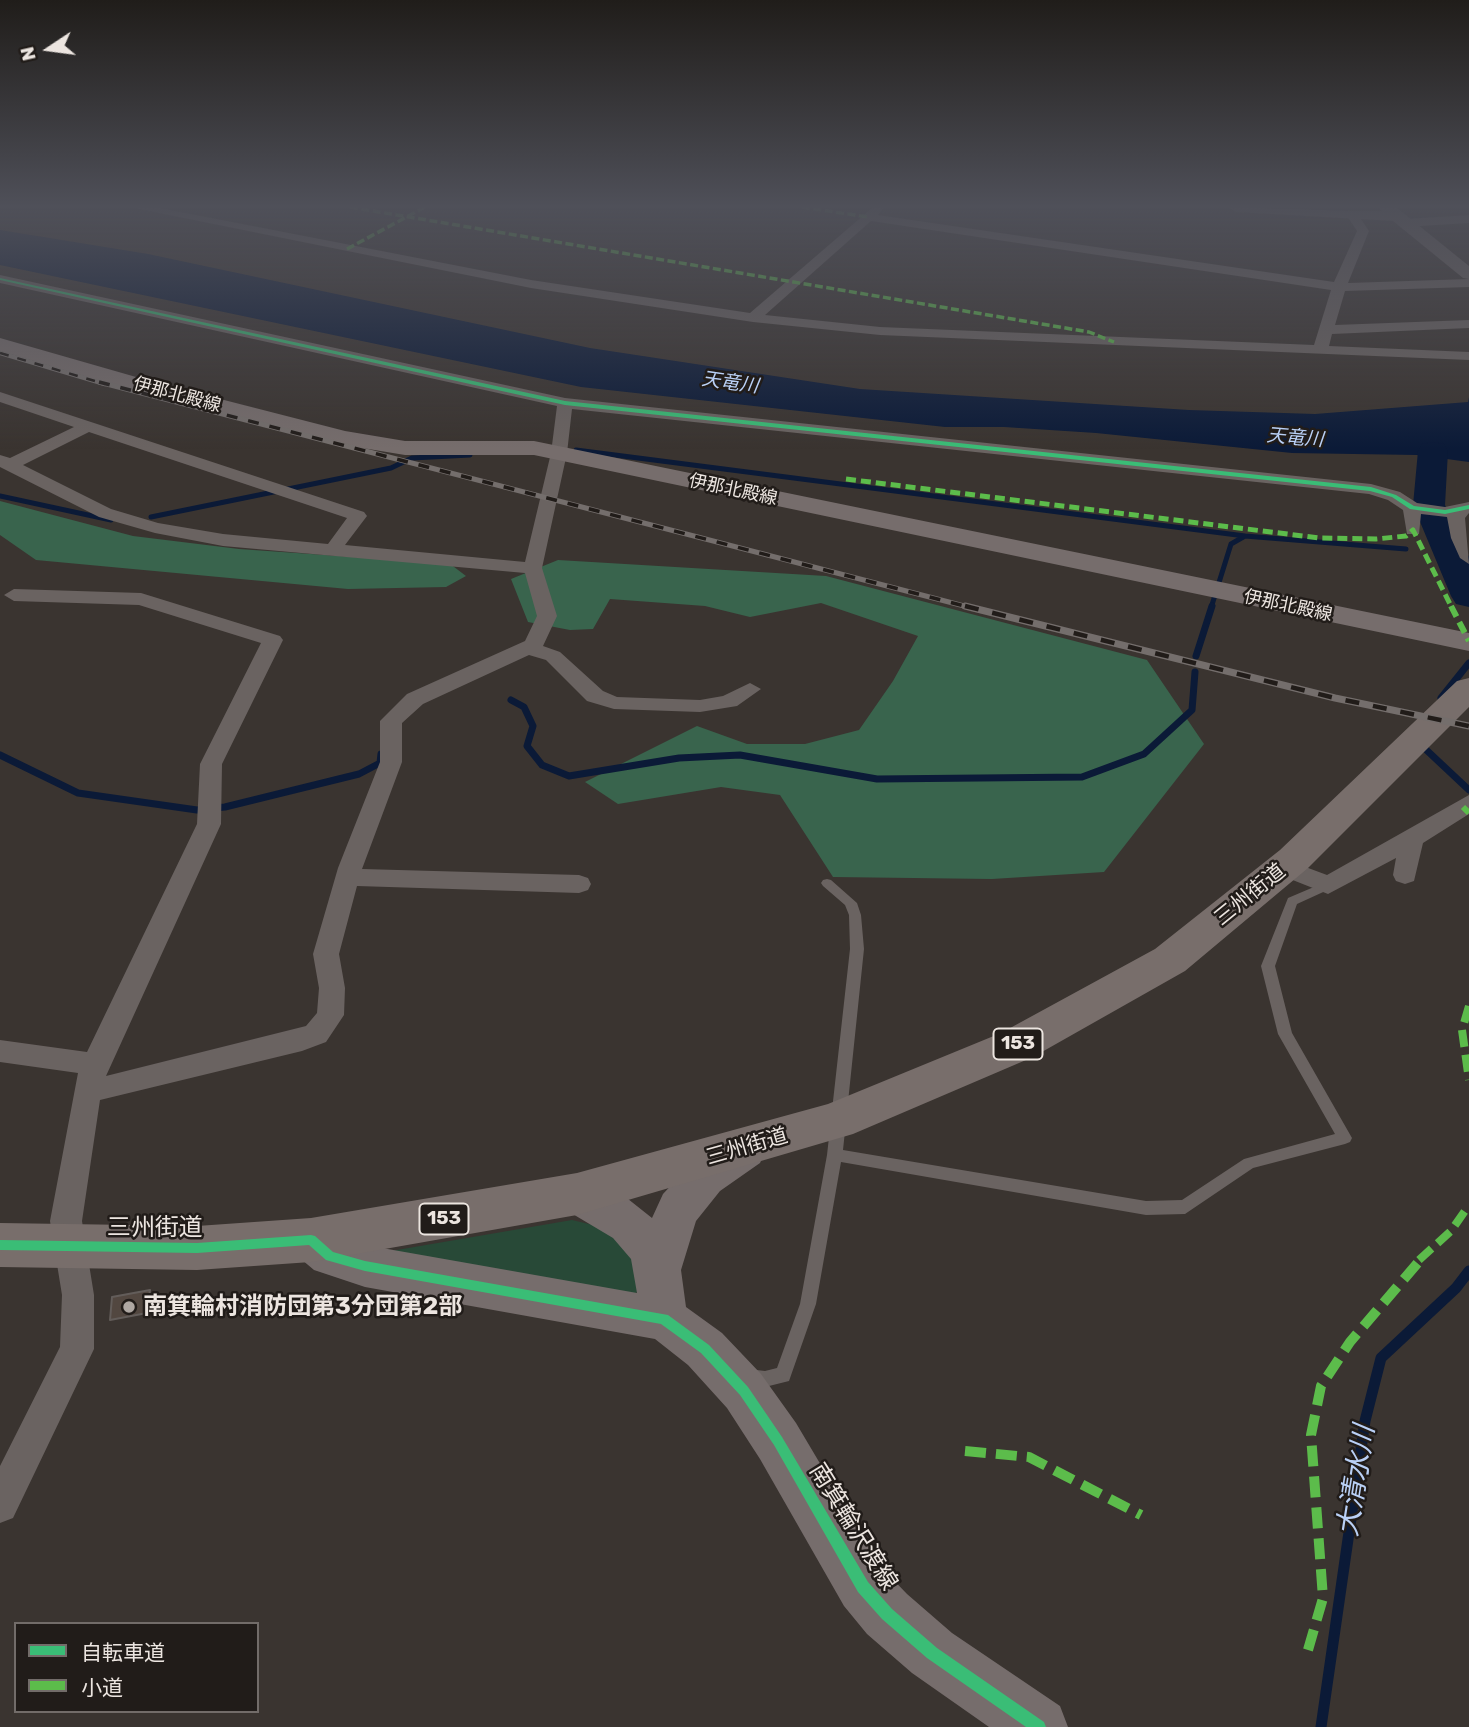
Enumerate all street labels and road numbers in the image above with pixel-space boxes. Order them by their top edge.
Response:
street label: 伊那北殿線 [131,373,223,417]
street label: 伊那北殿線 [687,470,779,510]
street label: 伊那北殿線 [1242,586,1334,626]
street label: 三州街道 [1209,859,1291,931]
road number: 153 [993,1028,1042,1060]
street label: 三州街道 [703,1123,791,1171]
road number: 153 [420,1204,468,1234]
street label: 三州街道 [107,1214,203,1242]
street label: 南箕輪沢渡線 [803,1458,903,1596]

